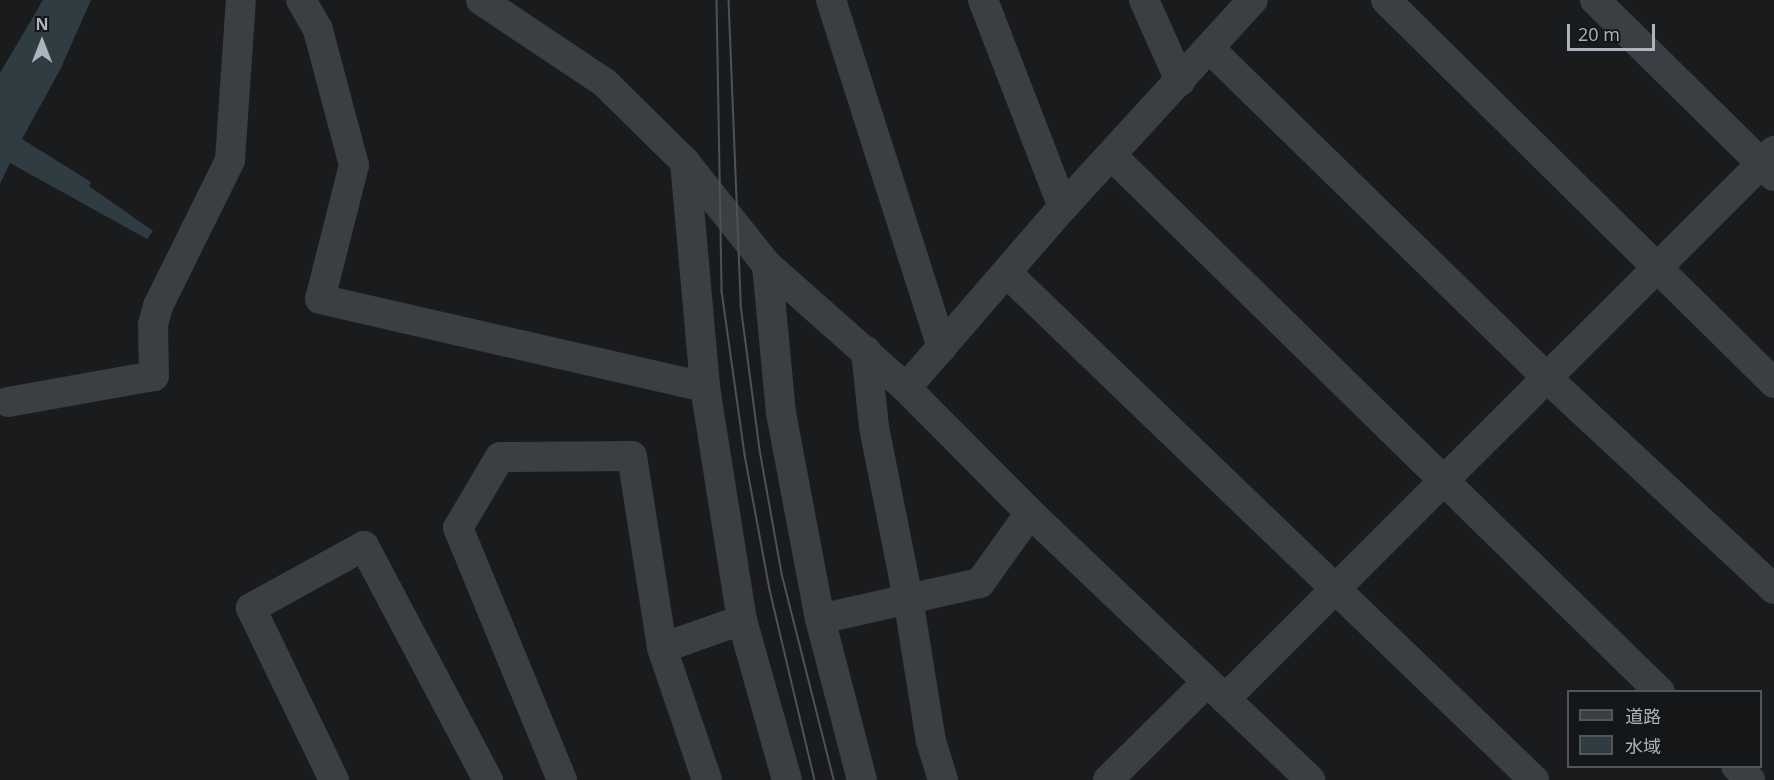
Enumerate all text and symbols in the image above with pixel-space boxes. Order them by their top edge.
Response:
north arrow [12,12,72,72]
scale bar [1570,12,1658,50]
text: N [35,13,49,35]
text: 20 m [1578,22,1620,46]
legend [1567,690,1762,768]
text: 道路 [1625,704,1661,728]
text: 水域 [1625,734,1661,758]

